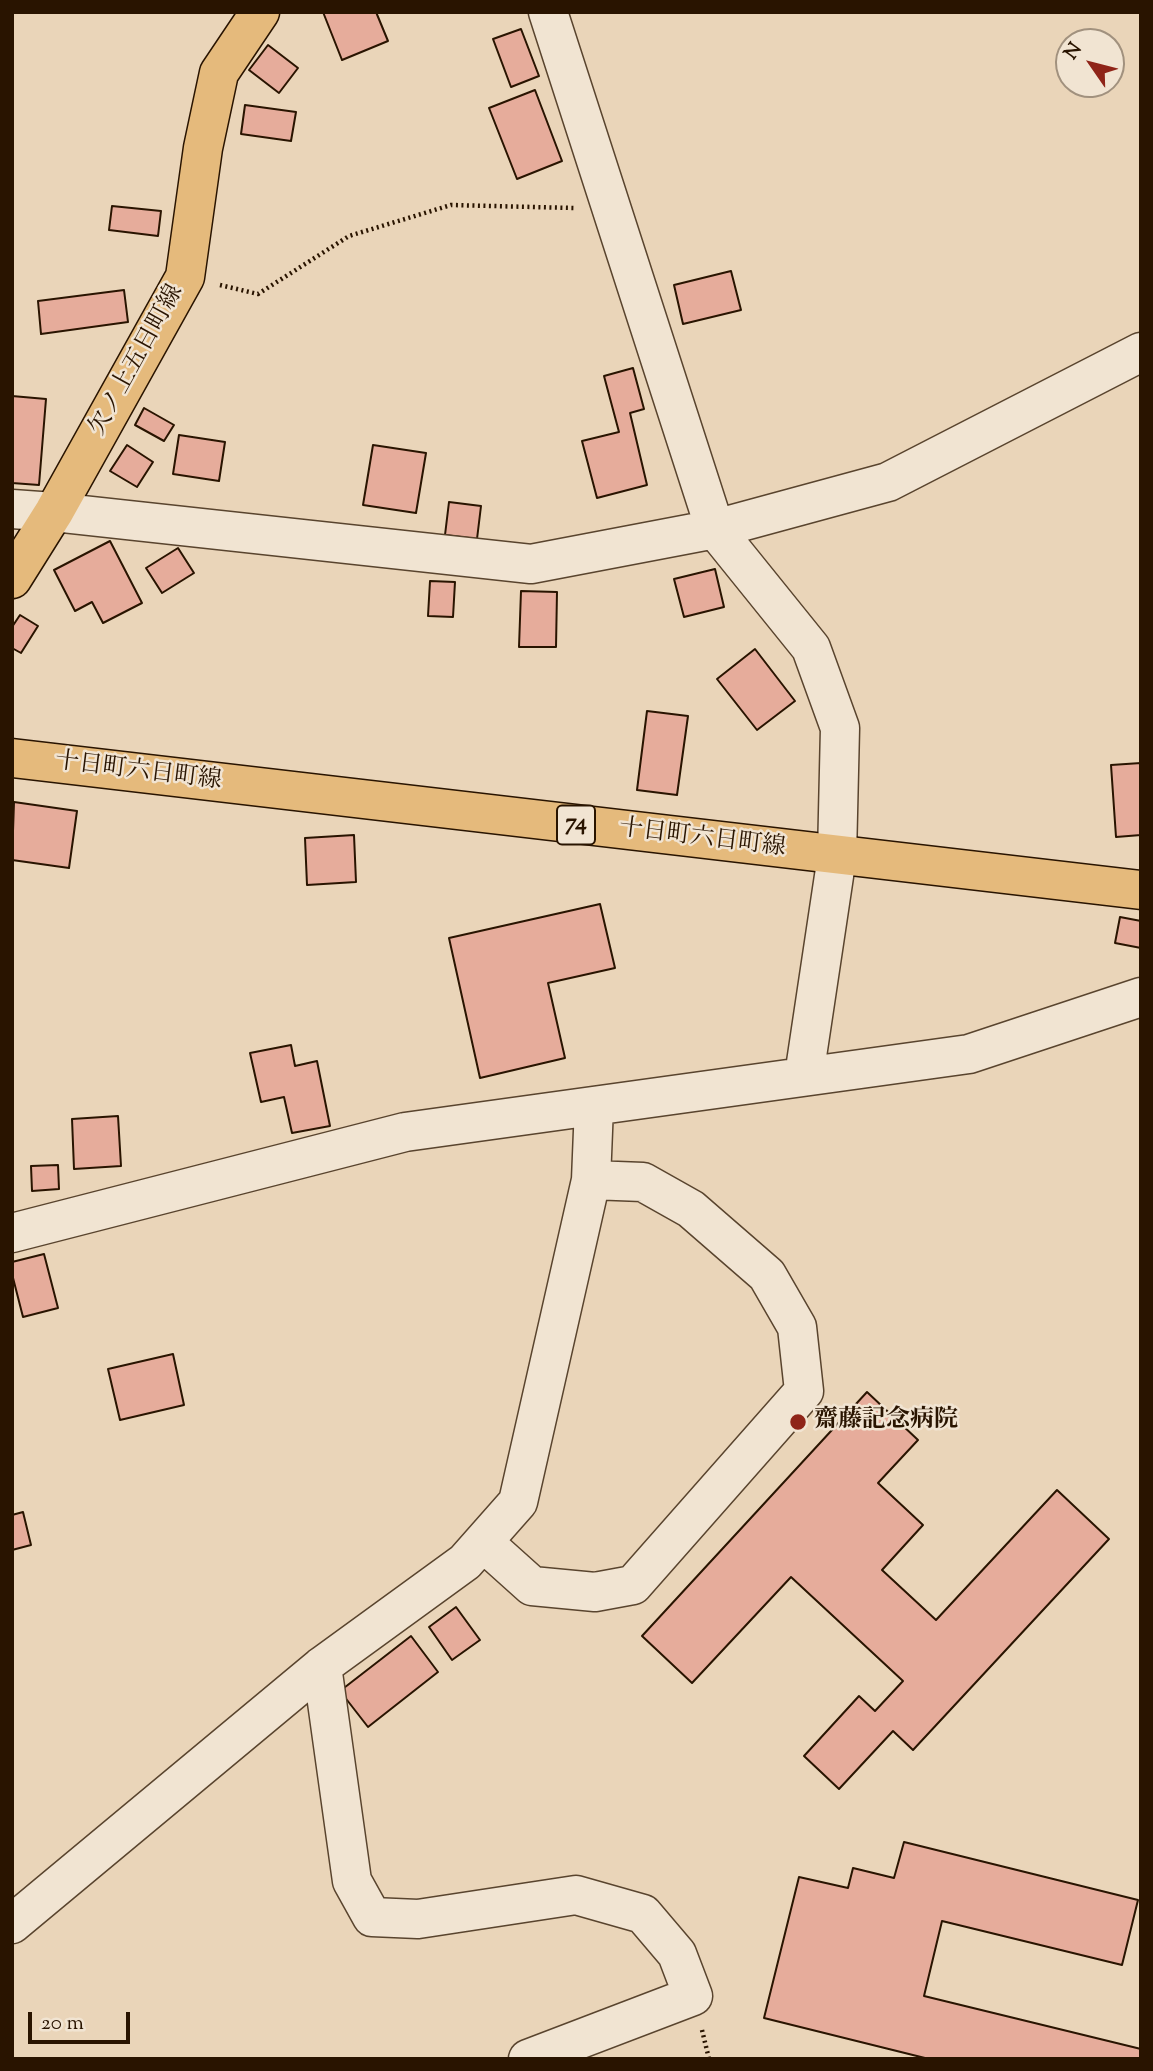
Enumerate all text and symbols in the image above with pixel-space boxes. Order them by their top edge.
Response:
north arrow [1055,28,1125,98]
text: N [1059,38,1089,66]
street label: 欠ノ上五日町線 [85,281,191,441]
street label: 十日町六日町線 [53,748,223,798]
road number: 74 [557,806,595,845]
street label: 十日町六日町線 [617,815,787,865]
place label: 齋藤記念病院 [814,1408,958,1436]
marker: 齋藤記念病院 [788,1412,808,1432]
scale bar [32,1997,133,2041]
text: 20 m [41,2009,84,2039]

